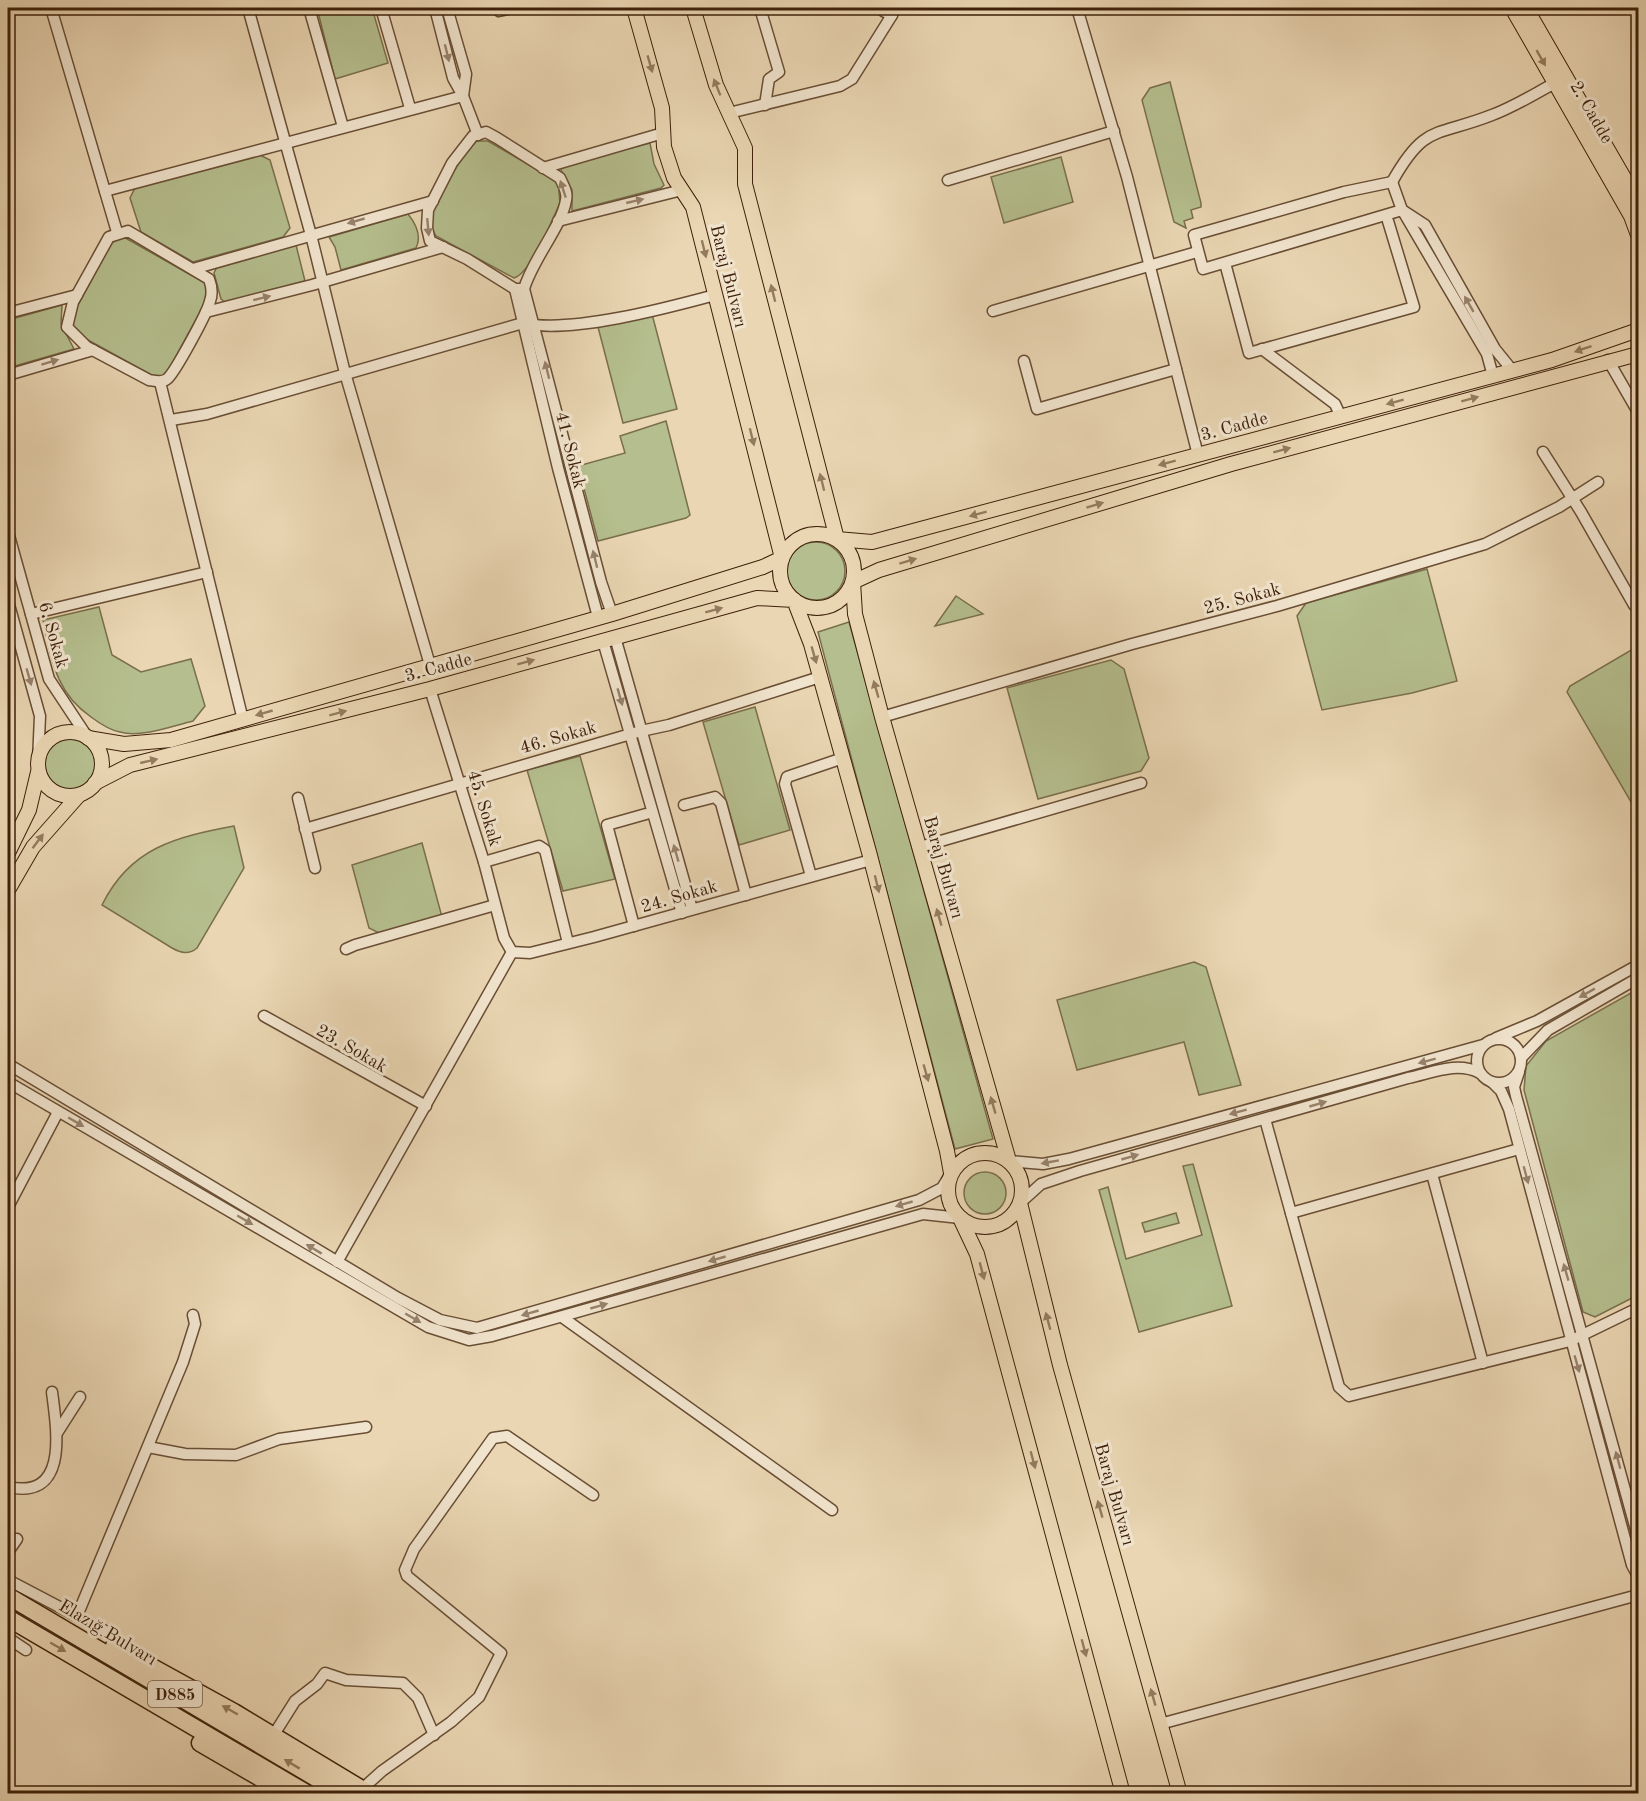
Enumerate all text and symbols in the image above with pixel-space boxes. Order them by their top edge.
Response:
one-way arrow [443,44,452,62]
one-way arrow [1536,50,1546,67]
one-way arrow [646,55,655,73]
one-way arrow [712,78,721,96]
street label: 2. Cadde [1566,78,1616,147]
one-way arrow [558,180,568,198]
one-way arrow [626,196,645,205]
one-way arrow [347,217,365,226]
one-way arrow [423,217,433,236]
street label: Baraj Bulvarı [707,223,750,330]
one-way arrow [699,239,709,258]
one-way arrow [768,284,778,302]
one-way arrow [253,292,272,302]
one-way arrow [1464,295,1474,312]
one-way arrow [1574,345,1592,354]
one-way arrow [41,357,59,366]
one-way arrow [541,360,551,379]
one-way arrow [1460,393,1479,403]
one-way arrow [1386,398,1404,407]
street label: 3. Cadde [1199,409,1270,445]
street label: 41. Sokak [552,410,588,491]
one-way arrow [748,428,758,447]
one-way arrow [1272,445,1291,455]
one-way arrow [1157,459,1176,469]
one-way arrow [817,473,826,491]
one-way arrow [1086,500,1104,509]
one-way arrow [969,510,987,520]
one-way arrow [589,549,599,568]
one-way arrow [899,556,917,565]
street label: 25. Sokak [1202,580,1283,618]
street label: 6. Sokak [35,600,71,671]
one-way arrow [705,605,723,614]
one-way arrow [810,646,819,664]
street label: 3. Cadde [403,650,474,686]
one-way arrow [517,657,535,666]
one-way arrow [25,669,34,687]
one-way arrow [871,680,880,698]
one-way arrow [615,688,625,706]
one-way arrow [329,707,347,717]
one-way arrow [255,709,273,718]
street label: 46. Sokak [518,718,599,757]
one-way arrow [140,755,158,765]
street label: 45. Sokak [464,768,504,849]
street label: Baraj Bulvarı [920,814,966,921]
one-way arrow [32,833,44,849]
one-way arrow [671,844,680,862]
one-way arrow [872,875,882,893]
street label: 24. Sokak [639,877,720,916]
one-way arrow [934,908,943,926]
one-way arrow [1578,988,1595,998]
street label: 23. Sokak [313,1021,390,1076]
one-way arrow [1417,1057,1435,1066]
one-way arrow [922,1064,931,1082]
one-way arrow [987,1095,997,1114]
one-way arrow [1309,1099,1327,1108]
one-way arrow [1229,1108,1248,1118]
one-way arrow [68,1117,84,1128]
one-way arrow [1121,1152,1139,1161]
one-way arrow [1040,1158,1059,1167]
one-way arrow [1522,1166,1532,1185]
one-way arrow [895,1200,913,1209]
one-way arrow [237,1215,253,1226]
one-way arrow [305,1244,322,1254]
one-way arrow [708,1255,726,1264]
one-way arrow [978,1263,987,1281]
one-way arrow [1561,1263,1570,1281]
one-way arrow [590,1301,608,1310]
one-way arrow [521,1309,539,1318]
one-way arrow [1043,1312,1052,1330]
one-way arrow [405,1313,421,1324]
one-way arrow [1573,1355,1582,1373]
street label: Baraj Bulvarı [1091,1441,1137,1548]
one-way arrow [1029,1451,1038,1469]
one-way arrow [1613,1451,1622,1469]
one-way arrow [1095,1500,1104,1518]
street label: Elazığ Bulvarı [55,1597,160,1669]
one-way arrow [1080,1639,1089,1657]
one-way arrow [50,1642,66,1653]
road number: D885 [148,1681,202,1707]
one-way arrow [1148,1688,1157,1706]
one-way arrow [221,1705,238,1715]
one-way arrow [284,1758,300,1769]

